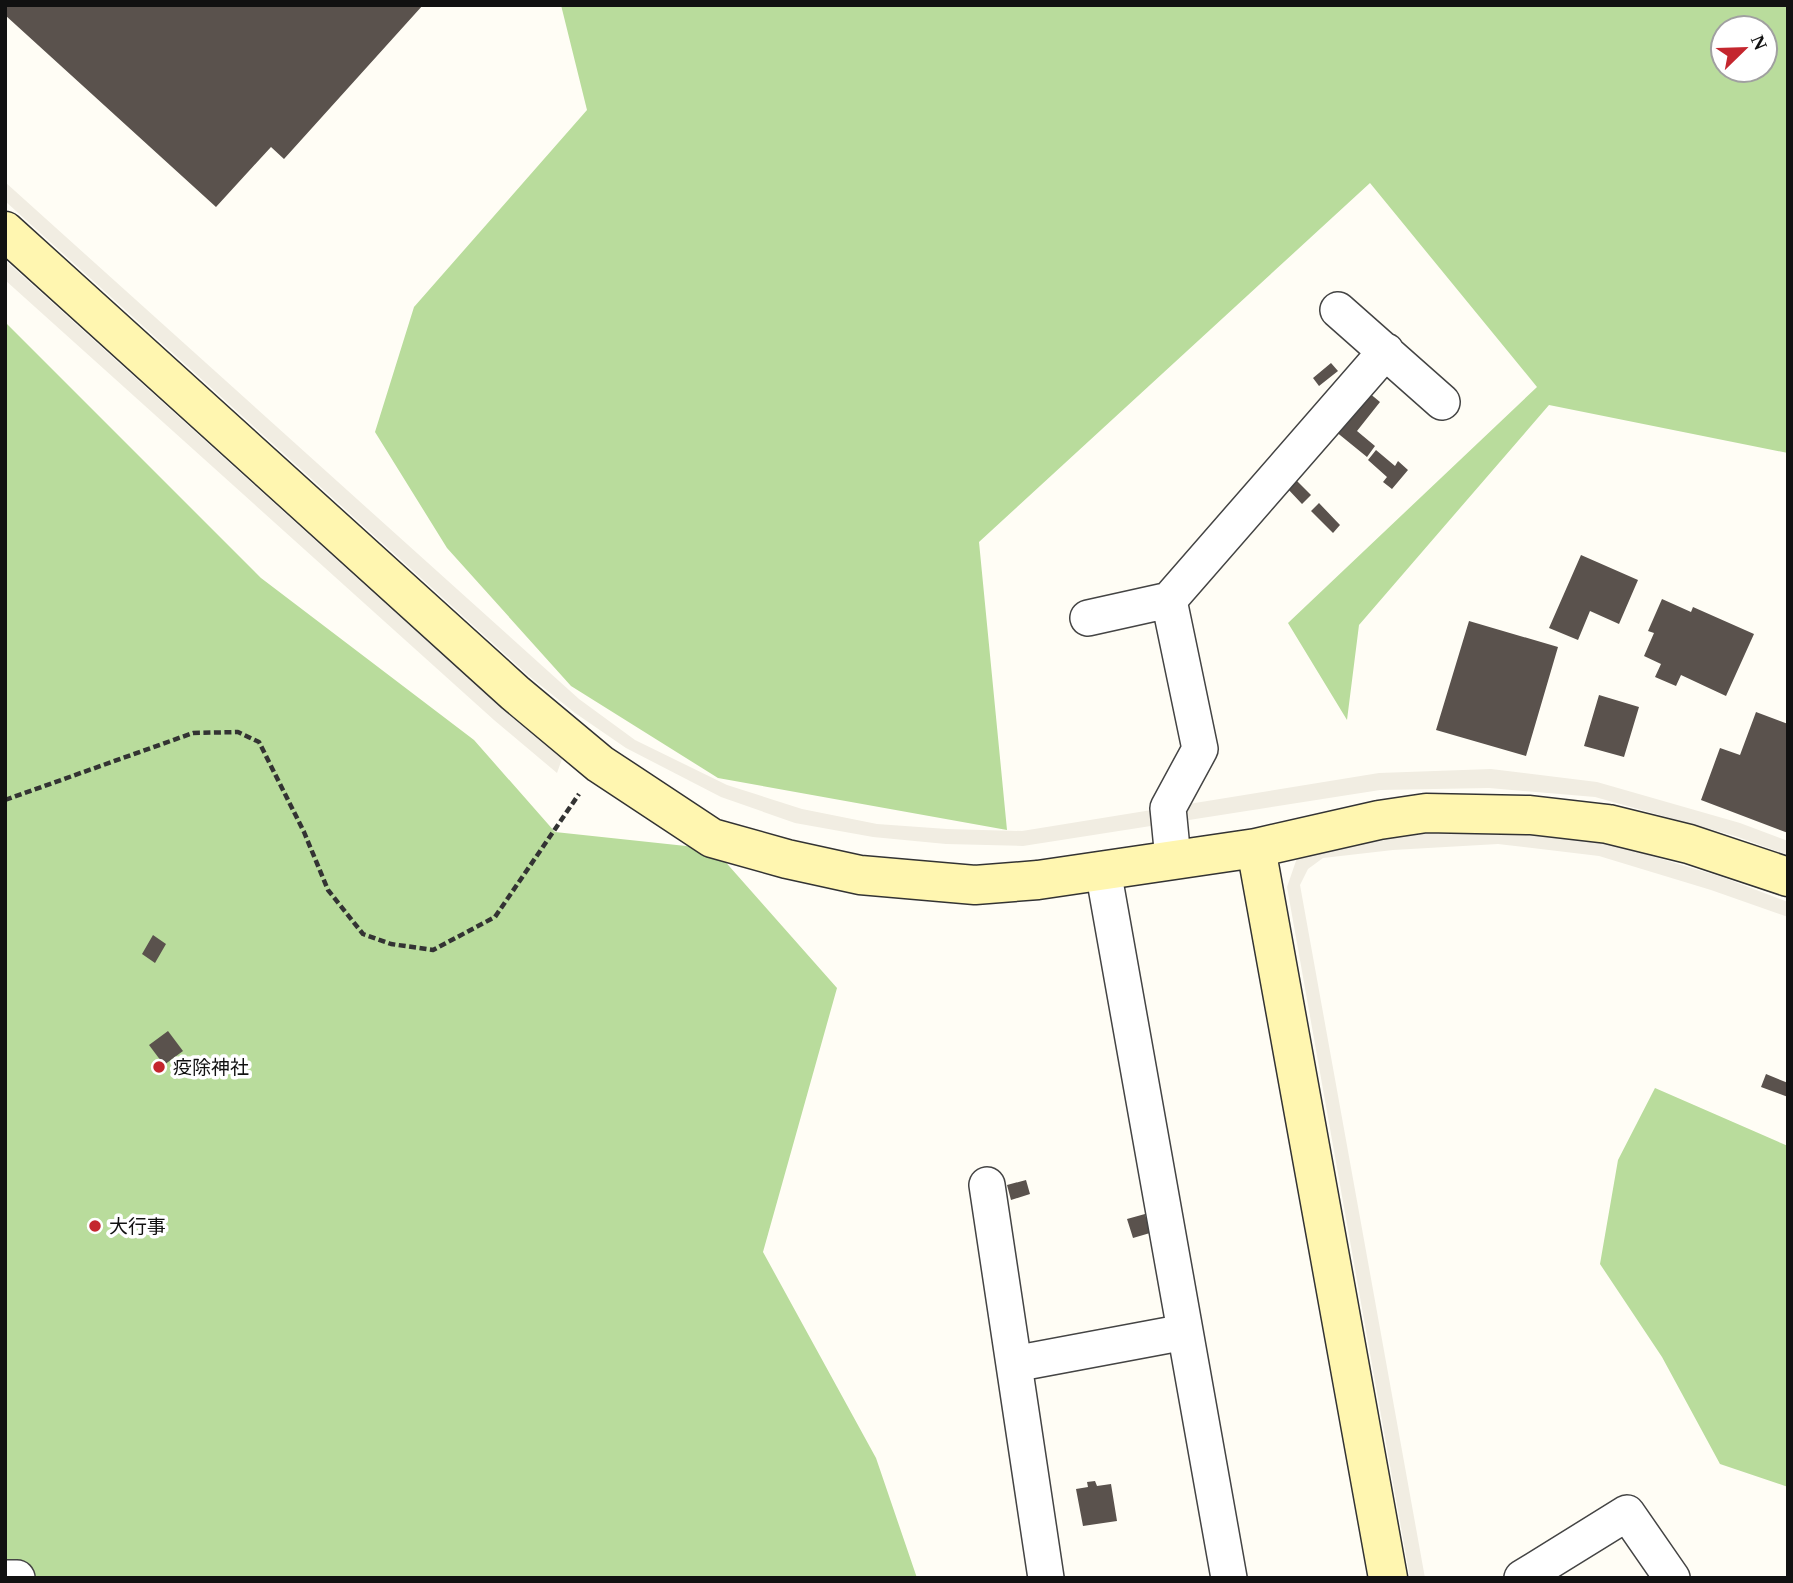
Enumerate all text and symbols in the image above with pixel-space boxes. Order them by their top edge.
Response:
north arrow [1709,14,1779,84]
text: N [1747,32,1772,53]
place label: 疫除神社 [173,1057,249,1078]
marker: 疫除神社 [151,1059,167,1075]
place label: 大行事 [109,1216,166,1237]
marker: 大行事 [87,1218,103,1234]

